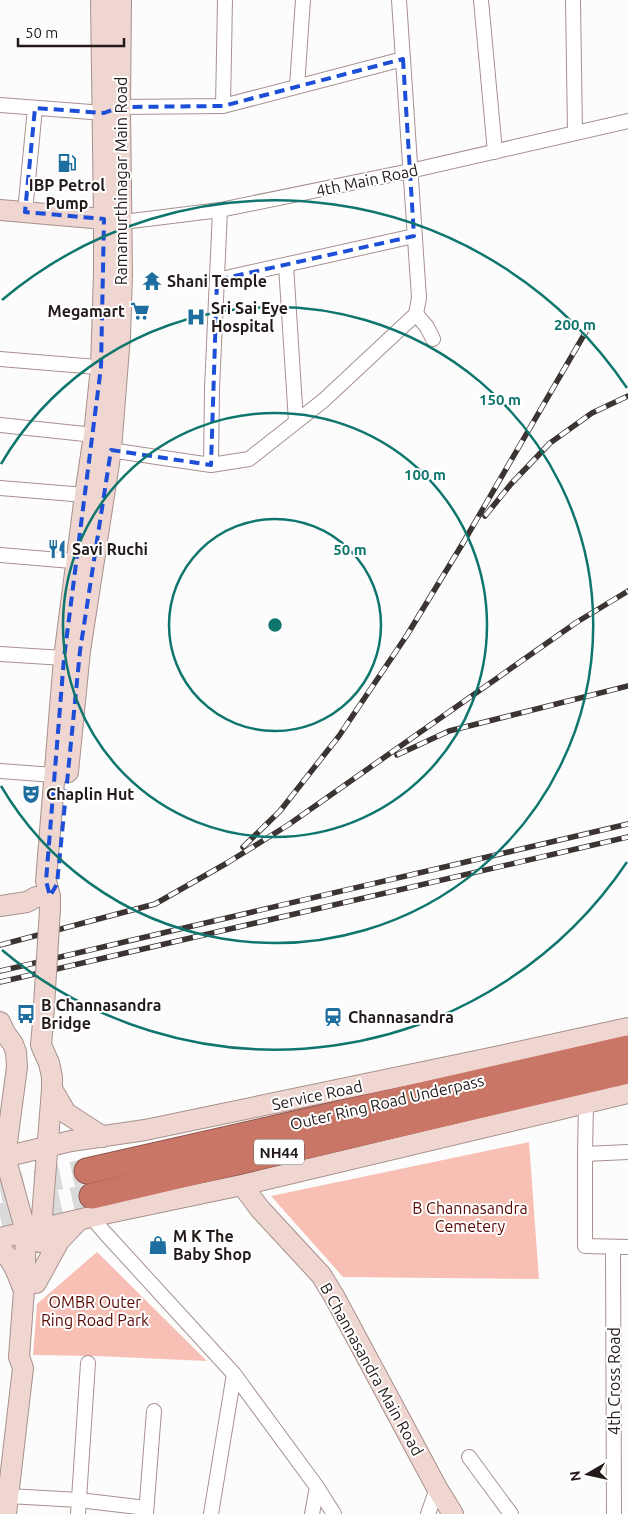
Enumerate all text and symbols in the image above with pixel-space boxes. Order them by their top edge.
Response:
scale bar [18,15,124,47]
text: 50 m [25,24,58,41]
street label: Ramamurthinagar Main Road [112,77,130,285]
fuel station icon: IBP Petrol Pump [56,152,78,174]
street label: 4th Main Road [314,160,420,200]
place label: IBP Petrol Pump [29,176,105,212]
temple icon: Shani Temple [141,270,163,292]
place label: Shani Temple [167,272,267,290]
place label: Sri Sai Eye Hospital [211,299,288,335]
supermarket icon: Megamart [129,300,151,322]
place label: Megamart [47,302,125,320]
hospital icon: Sri Sai Eye Hospital [185,306,207,328]
text: 200 m [554,316,596,333]
text: 150 m [479,391,521,408]
text: 100 m [404,466,446,483]
restaurant icon: Savi Ruchi [46,538,68,560]
place label: Savi Ruchi [72,540,148,558]
text: 50 m [333,541,367,558]
centre of rings [266,616,284,634]
theatre icon: Chaplin Hut [20,783,42,805]
place label: Chaplin Hut [46,785,134,803]
place label: B Channasandra Bridge [41,996,161,1032]
bus stop icon: B Channasandra Bridge [15,1003,37,1025]
station icon: Channasandra [322,1006,344,1028]
place label: Channasandra [348,1008,454,1026]
street label: Outer Ring Road Underpass [288,1071,486,1133]
street label: Service Road [270,1077,364,1113]
road number: NH44 [254,1140,304,1164]
park label: B Channasandra Cemetery [412,1199,528,1235]
place label: M K The Baby Shop [173,1227,252,1263]
shop icon: M K The Baby Shop [147,1234,169,1256]
street label: B Channasandra Main Road [317,1279,427,1459]
park label: OMBR Outer Ring Road Park [41,1293,149,1329]
street label: 4th Cross Road [605,1327,623,1435]
north arrow [563,1449,613,1499]
text: N [566,1470,584,1482]

